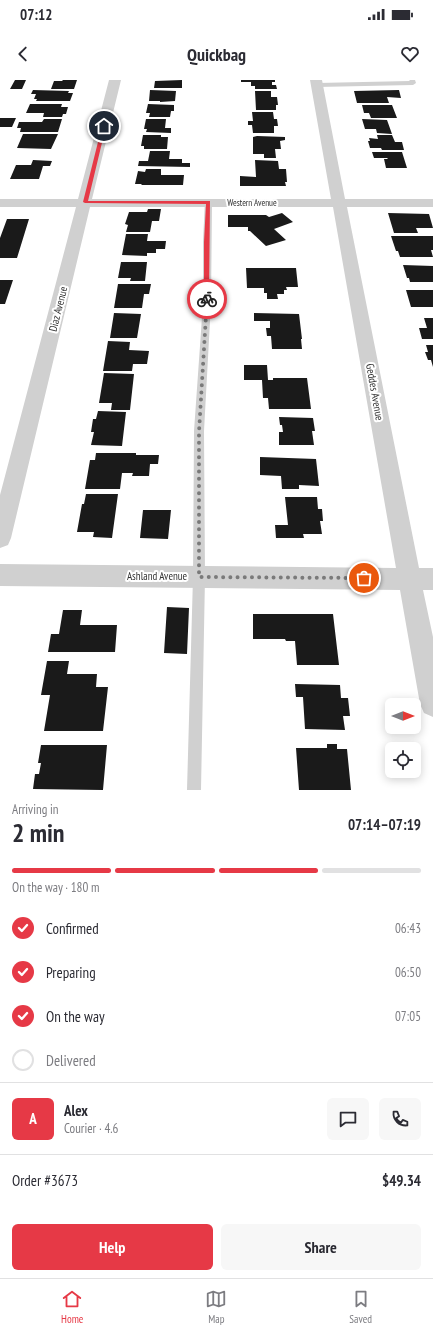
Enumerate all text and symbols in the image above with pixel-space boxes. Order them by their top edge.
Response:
text: 07:12 [20,5,52,24]
icon: back [12,43,34,65]
text: Quickbag [187,43,246,66]
icon: heart [399,43,421,65]
pin [87,109,121,143]
icon: home [93,115,115,137]
street label: Western Avenue [227,197,277,208]
courier [187,279,227,319]
street label: Diaz Avenue [46,284,70,333]
icon: bike [196,288,218,310]
street label: Geddes Avenue [363,362,387,422]
pin [347,561,381,595]
icon: bag [353,567,375,589]
street label: Ashland Avenue [127,569,188,583]
north arrow [385,698,421,734]
map controls [385,698,421,778]
button: locate [385,742,421,778]
text: Arriving in [12,801,59,818]
text: 07:14–07:19 [348,815,421,834]
text: 2 min [12,816,65,849]
text: On the way · 180 m [12,879,99,896]
icon: check [12,917,34,939]
text: Confirmed [46,919,99,938]
text: 06:43 [395,920,421,937]
icon: check [12,961,34,983]
text: Preparing [46,963,96,982]
text: 06:50 [395,964,421,981]
icon: check [12,1005,34,1027]
text: On the way [46,1007,105,1026]
text: 07:05 [395,1008,421,1025]
text: Delivered [46,1051,96,1070]
button: chat [327,1098,369,1140]
button: phone [379,1098,421,1140]
text: Alex [64,1101,88,1120]
text: A [29,1109,37,1128]
text: Courier · 4.6 [64,1120,118,1137]
text: Order #3673 [12,1171,78,1190]
text: $49.34 [382,1171,421,1190]
button: Help [12,1224,213,1270]
button: Share [221,1224,421,1270]
tab: Home [61,1288,83,1326]
tab: Map [205,1288,227,1326]
tab: Saved [349,1288,372,1326]

